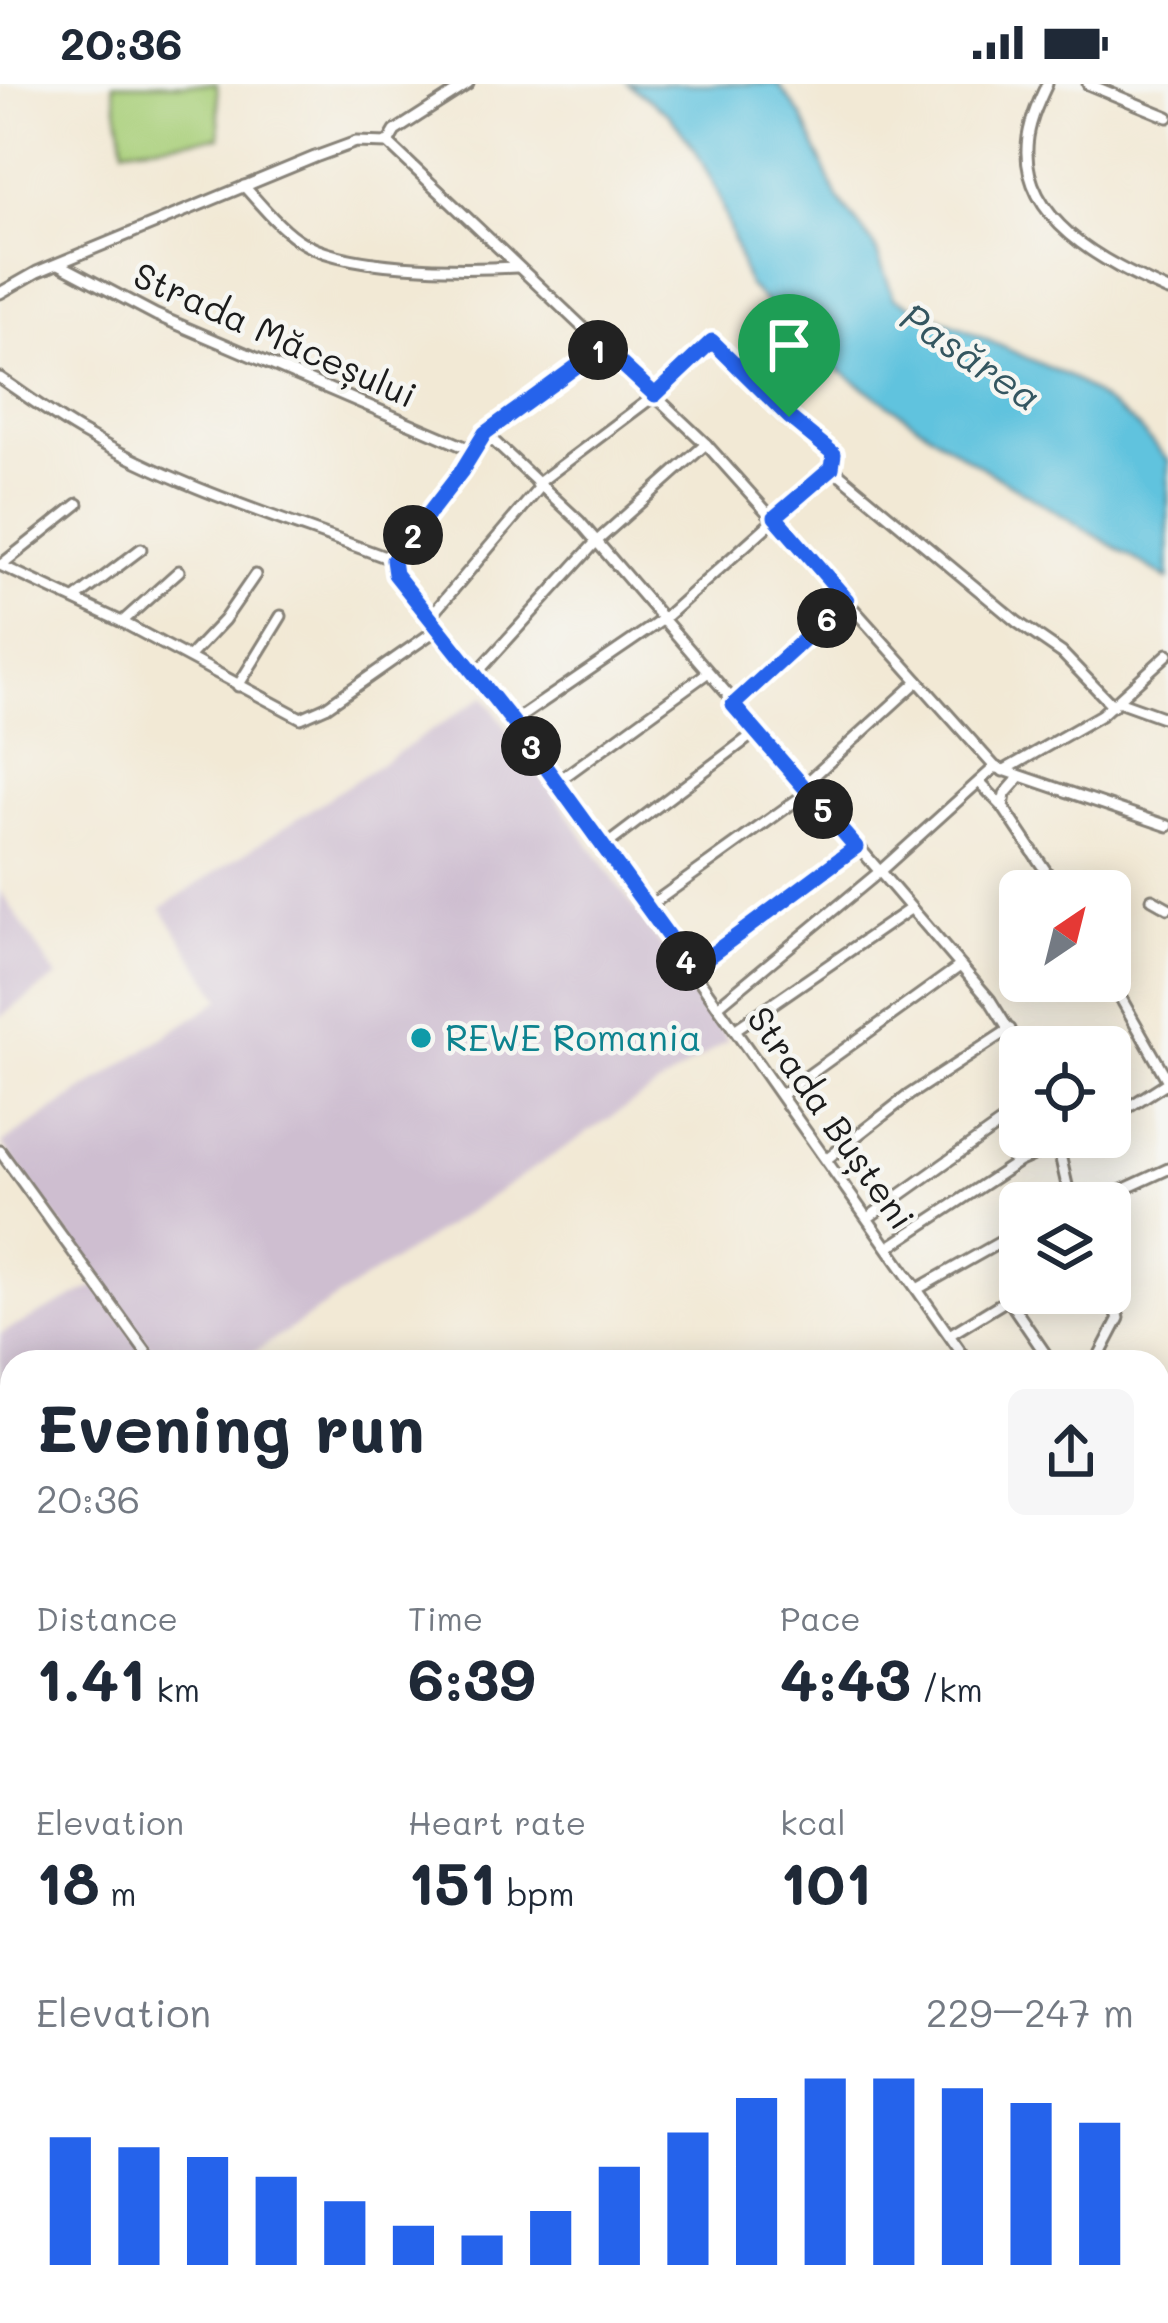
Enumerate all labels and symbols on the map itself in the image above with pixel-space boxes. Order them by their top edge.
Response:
street label: Strada Măceșului [126,250,424,418]
water label: Pasărea [892,290,1052,421]
pin [738,294,840,417]
pin: 1 [568,320,628,380]
pin: 2 [383,505,443,565]
pin: 6 [797,588,857,648]
pin: 3 [501,716,561,776]
pin: 5 [793,779,853,839]
north arrow [999,870,1131,1002]
pin: 4 [656,931,716,991]
street label: Strada Bușteni [737,996,927,1239]
place label: REWE Romania [445,1013,701,1060]
marker: REWE Romania [408,1025,434,1051]

